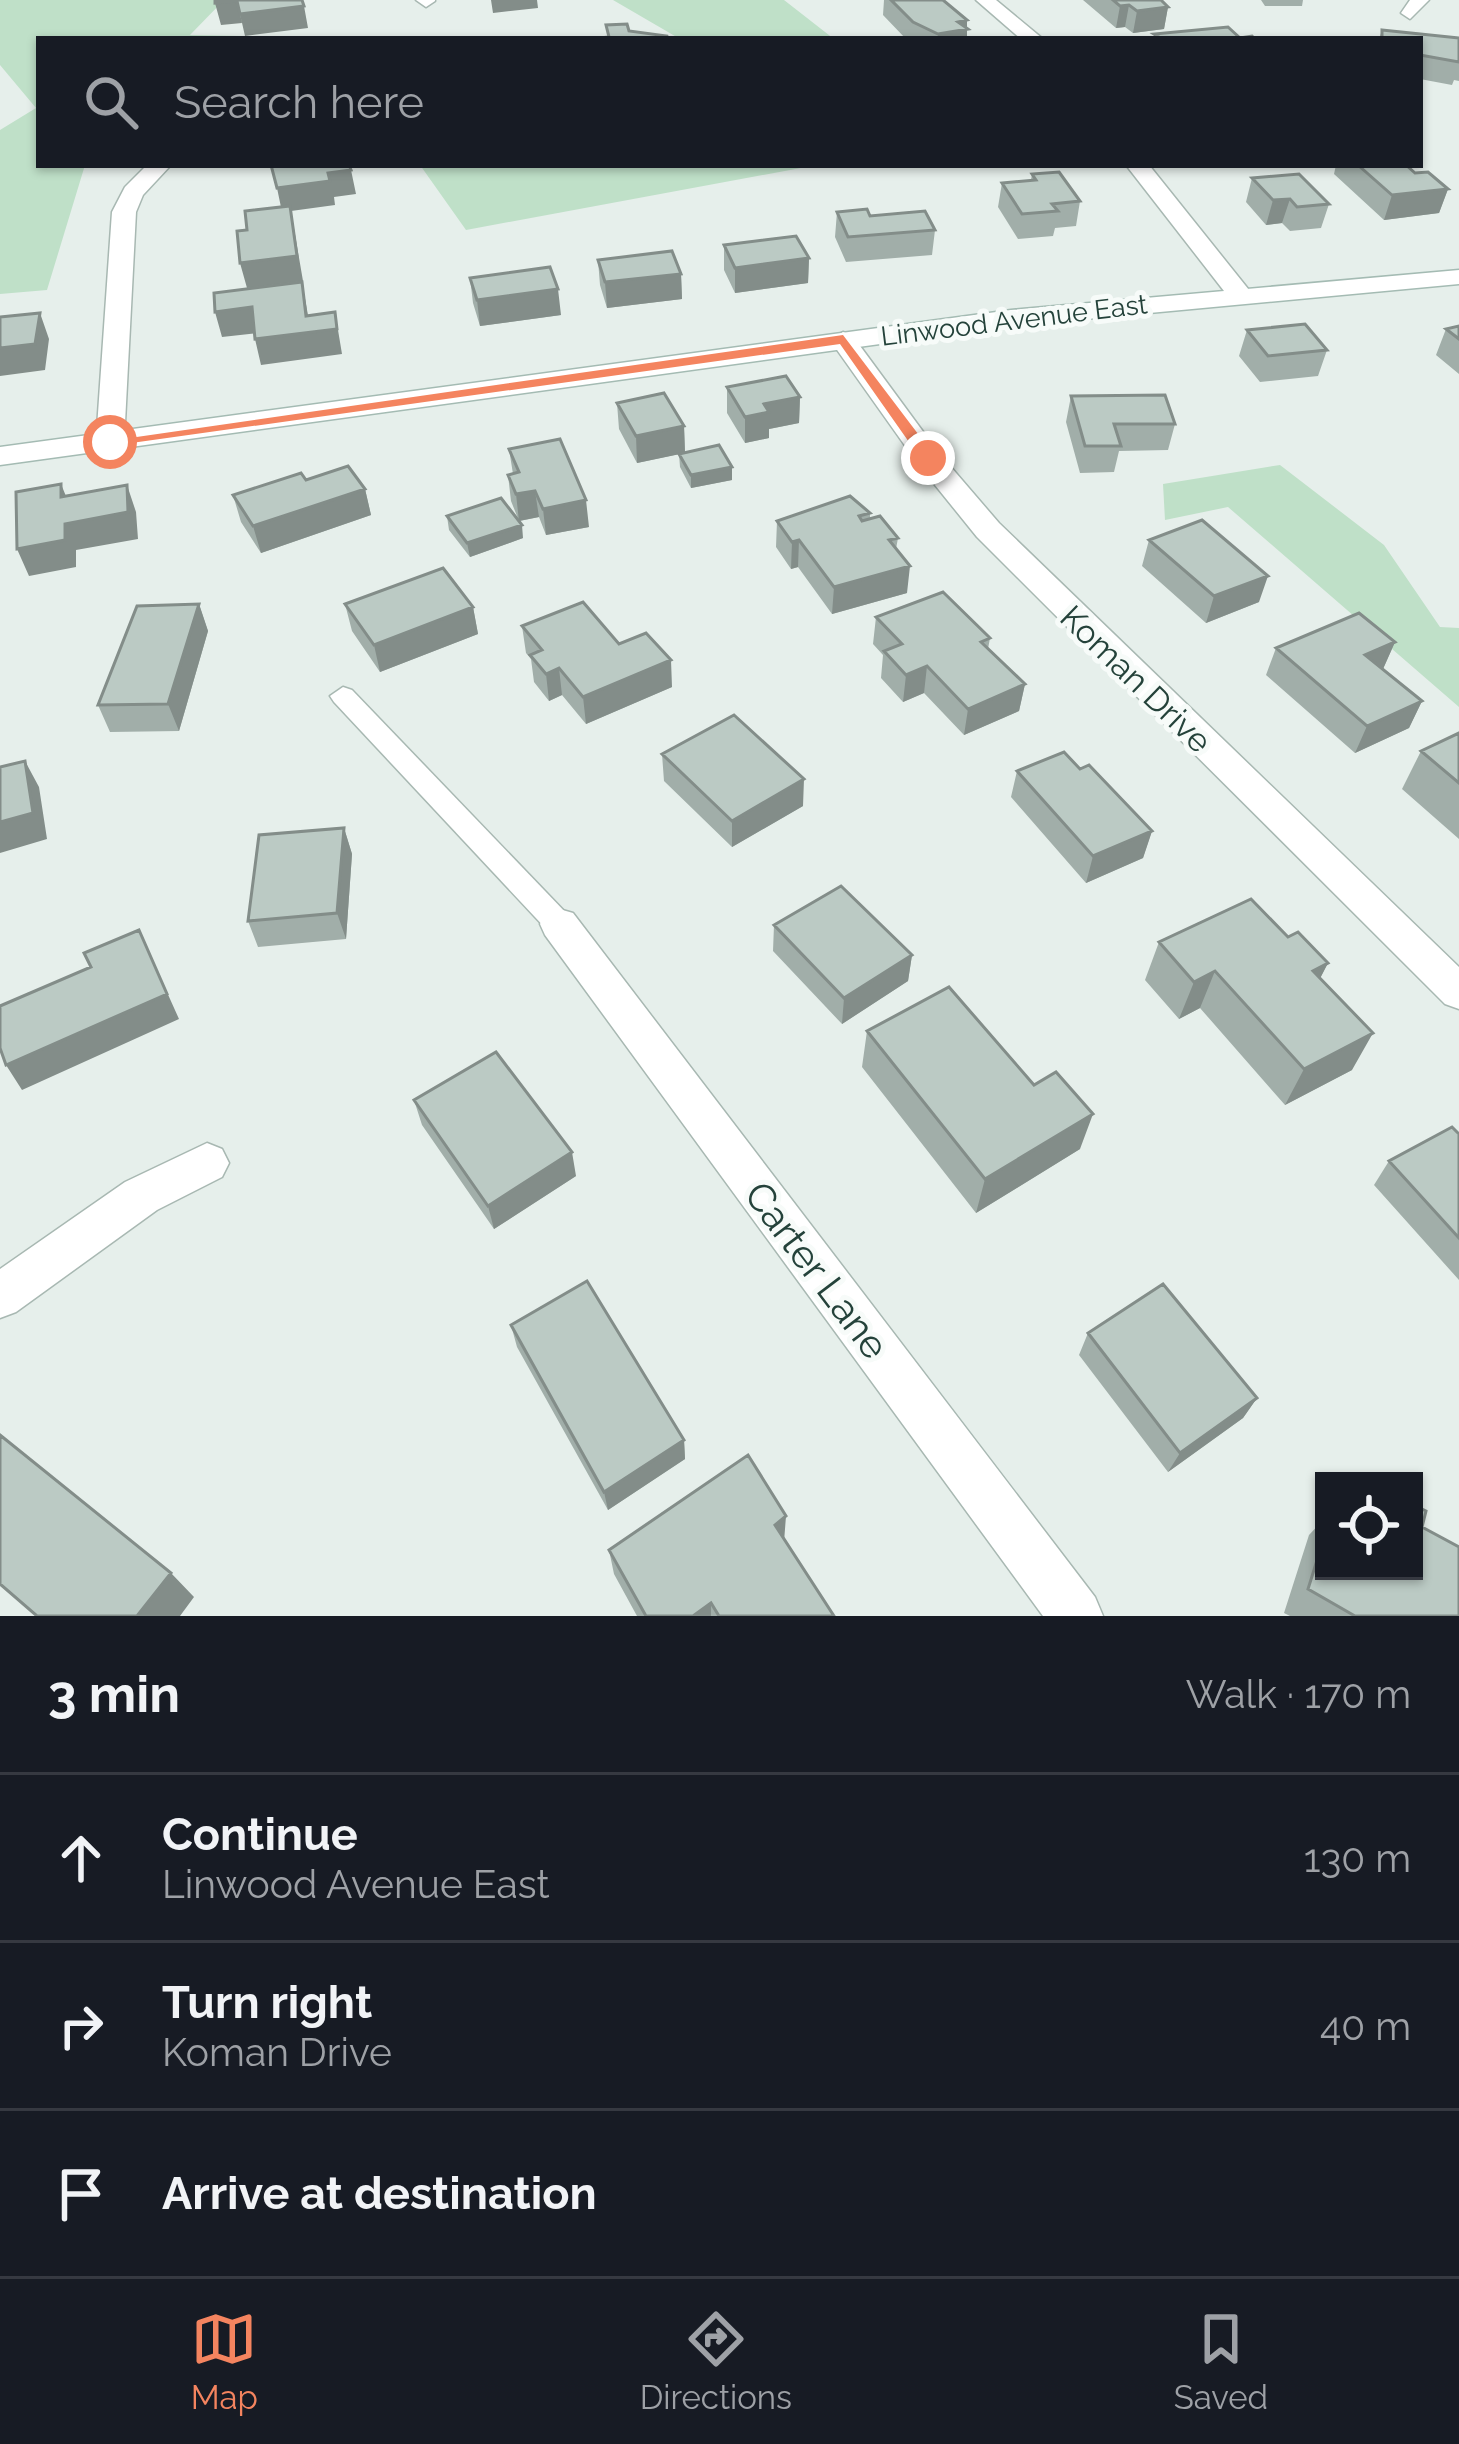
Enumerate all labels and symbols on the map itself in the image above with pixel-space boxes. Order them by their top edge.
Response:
street label: Linwood Avenue East [879,288,1149,352]
route start [83,415,137,469]
route end [901,431,955,485]
street label: Koman Drive [1052,597,1220,761]
street label: Carter Lane [736,1172,898,1368]

